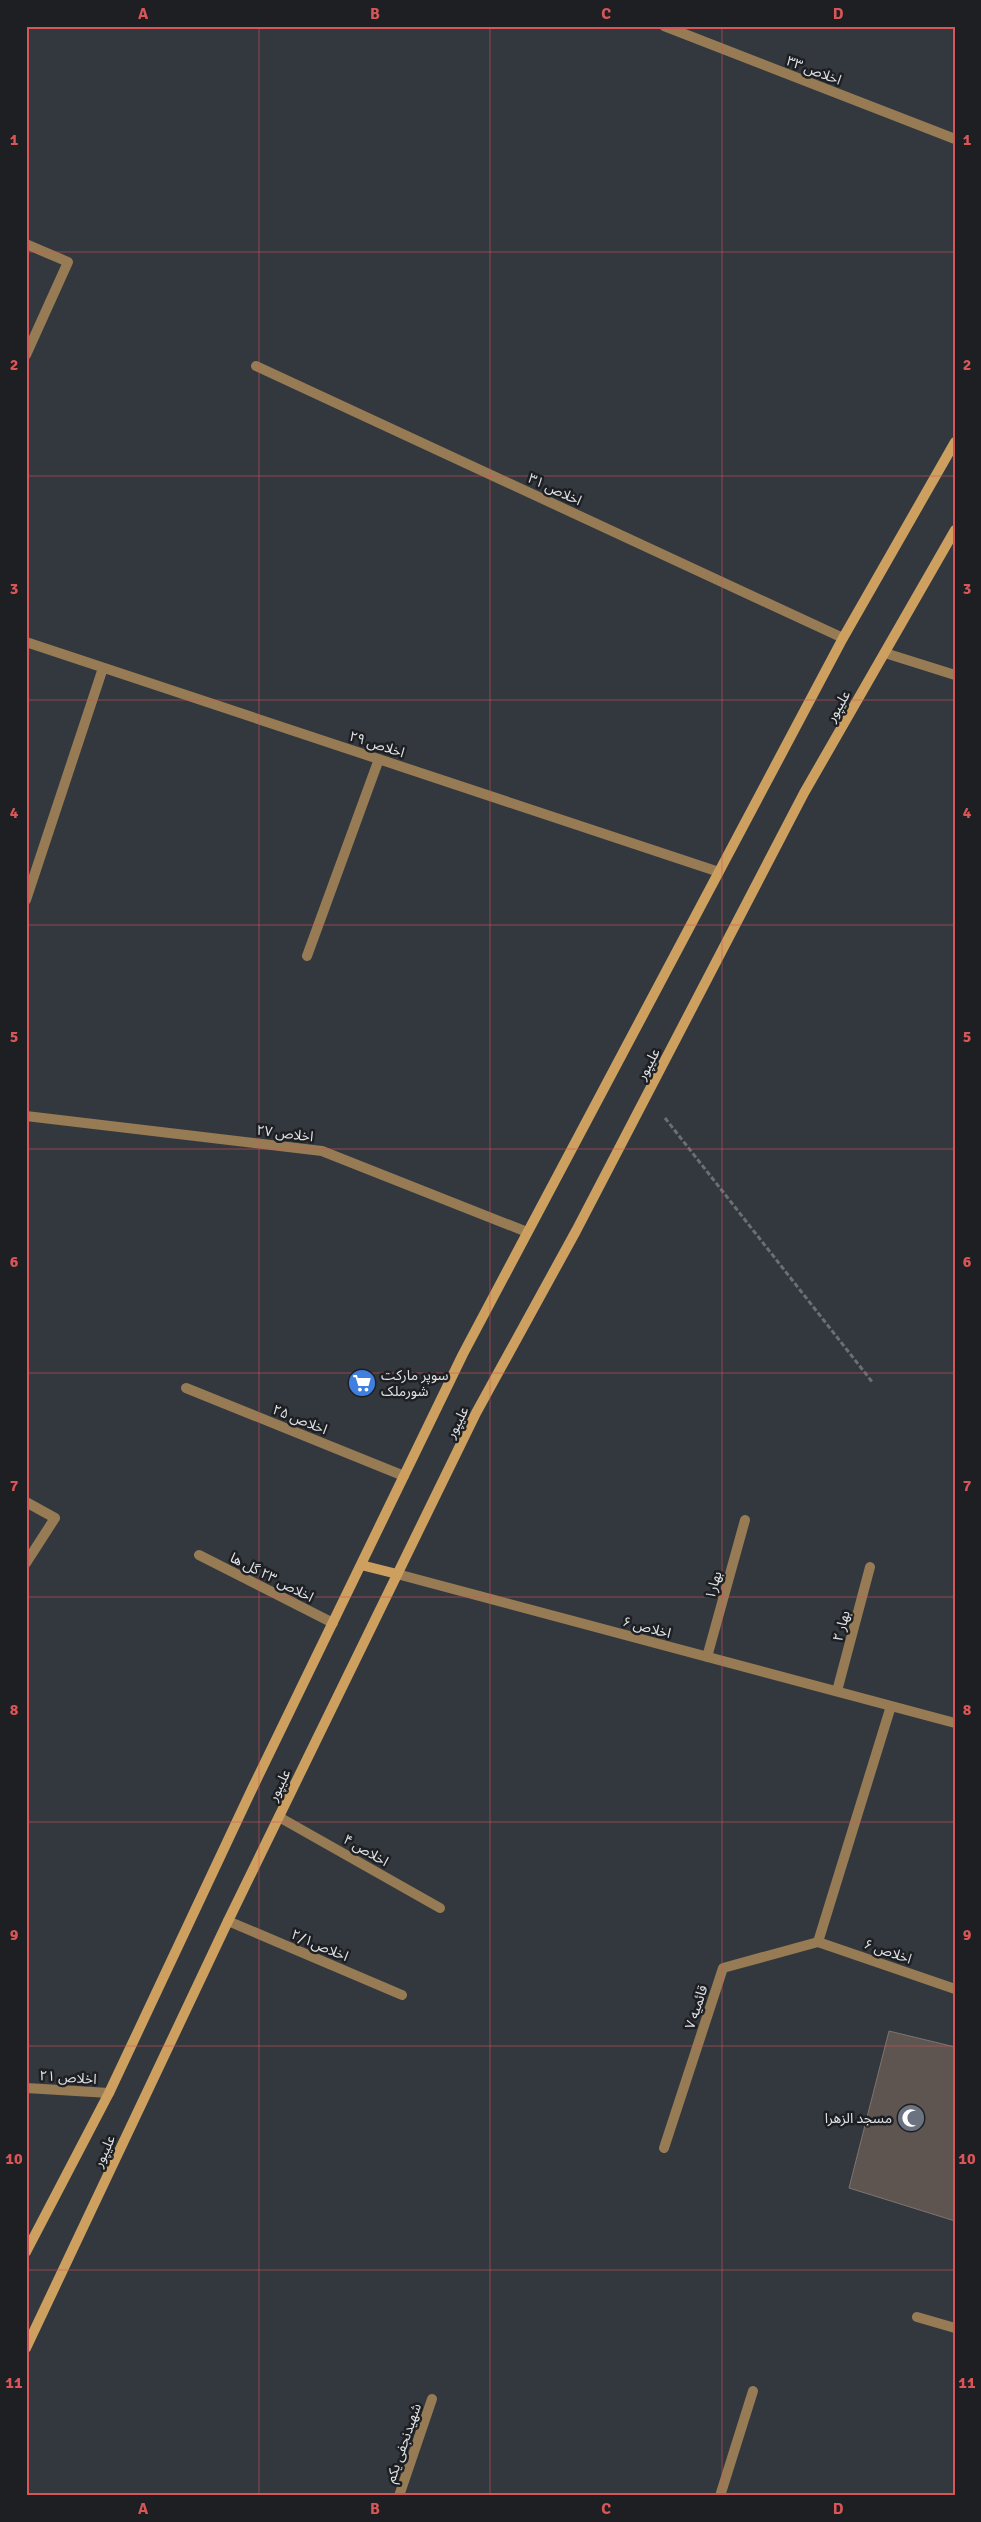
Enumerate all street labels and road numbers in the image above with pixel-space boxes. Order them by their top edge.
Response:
street label: اخلاص ۳۳ [784,52,844,89]
street label: اخلاص ۳۱ [525,470,584,509]
street label: علیپور [822,688,855,726]
street label: اخلاص ۲۹ [347,728,407,761]
street label: علیپور [633,1045,665,1084]
street label: اخلاص ۲۷ [255,1122,314,1145]
street label: اخلاص ۲۵ [270,1401,330,1438]
street label: علیپور [442,1403,474,1442]
street label: اخلاص ۲۳ گل ها [227,1549,316,1606]
street label: بهار۱ [701,1569,726,1601]
street label: بهار ۲ [829,1609,854,1643]
street label: اخلاص ۶ [621,1613,673,1642]
street label: علیپور [264,1766,295,1805]
street label: اخلاص ۴ [340,1831,391,1870]
street label: اخلاص۲/۱ [289,1926,351,1965]
street label: اخلاص ۶ [862,1935,914,1968]
street label: قائمیه ۷ [681,1983,712,2031]
street label: اخلاص ۲۱ [39,2067,97,2088]
street label: علیپور [89,2132,120,2171]
street label: شهیدنجفی یکم [382,2401,427,2486]

